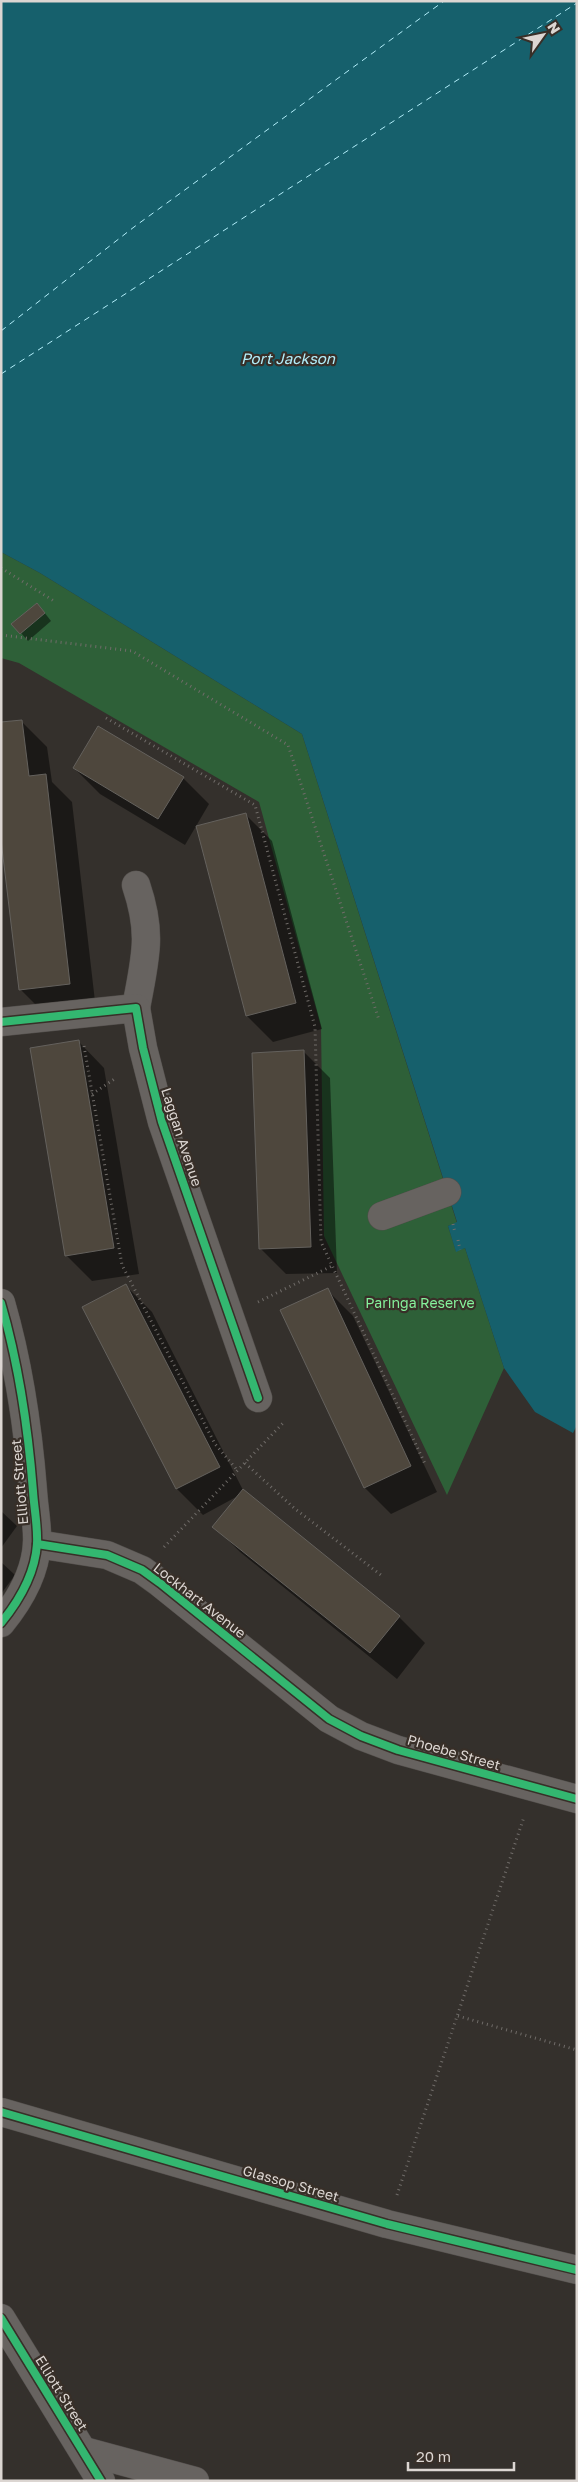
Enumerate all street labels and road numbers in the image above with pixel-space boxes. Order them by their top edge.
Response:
street label: Laggan Avenue [158,1086,206,1188]
street label: Elliott Street [7,1439,31,1525]
street label: Lockhart Avenue [150,1559,250,1641]
street label: Phoebe Street [406,1731,502,1773]
street label: Glassop Street [241,2161,341,2205]
street label: Elliott Street [32,2352,92,2434]

